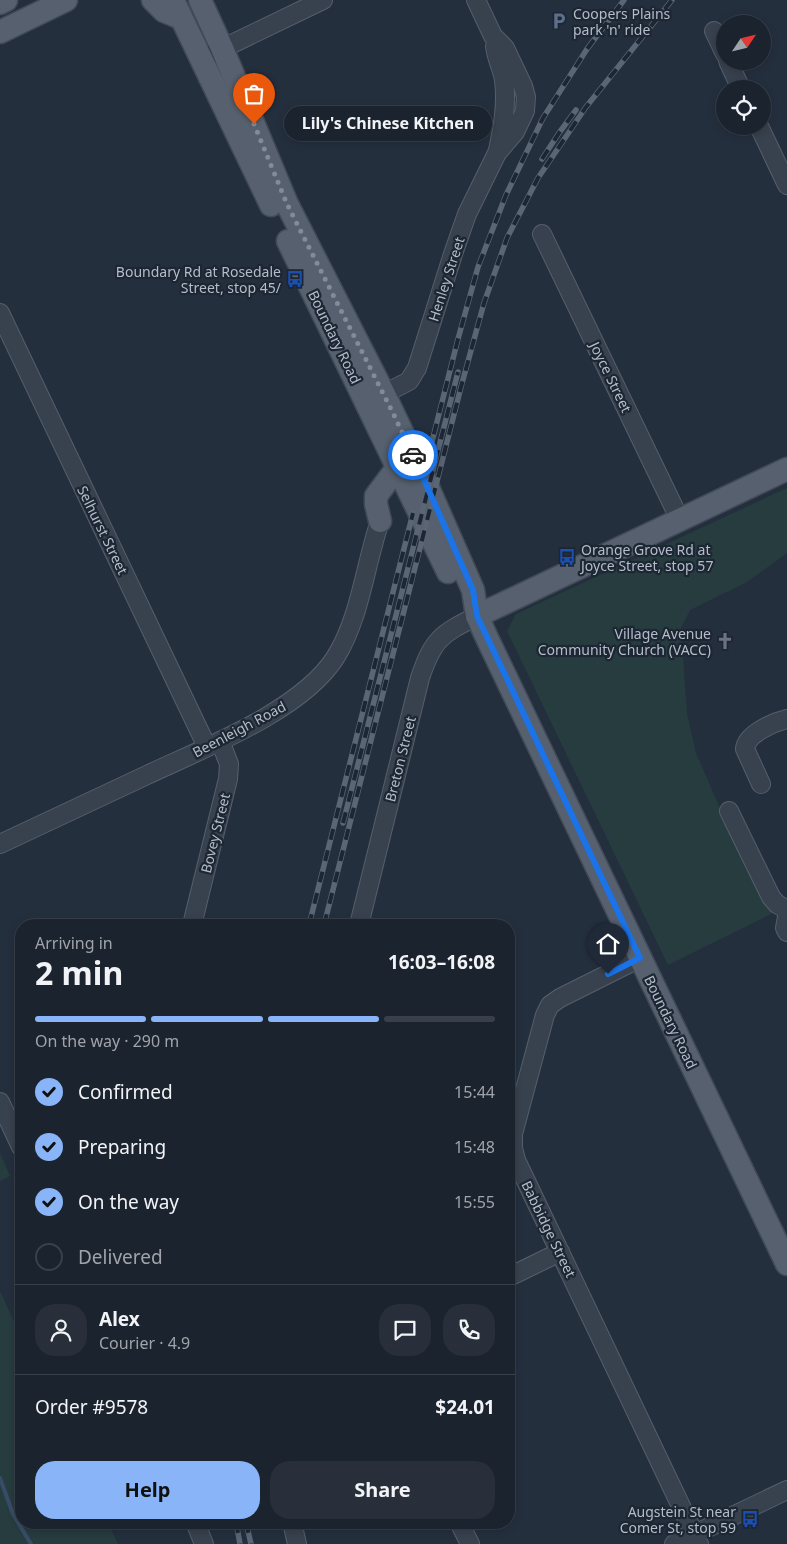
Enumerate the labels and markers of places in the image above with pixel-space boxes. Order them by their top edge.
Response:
place label: Coopers Plains park 'n' ride [573,4,671,39]
parking icon: Coopers Plains park 'n' ride [549,11,569,31]
pin [233,73,275,124]
callout: Lily's Chinese Kitchen [284,106,492,142]
place label: Boundary Rd at Rosedale Street, stop 45/ [116,262,282,297]
bus stop icon: Boundary Rd at Rosedale Street, stop 45/ [285,269,305,289]
place label: Orange Grove Rd at Joyce Street, stop 57 [579,540,713,575]
bus stop icon: Orange Grove Rd at Joyce Street, stop 57 [557,547,577,567]
place label: Village Avenue Community Church (VACC) [538,624,711,659]
church icon: Village Avenue Community Church (VACC) [715,631,735,651]
pin [587,923,629,974]
place label: Augstein St near Comer St, stop 59 [620,1502,736,1537]
bus stop icon: Augstein St near Comer St, stop 59 [740,1509,760,1529]

